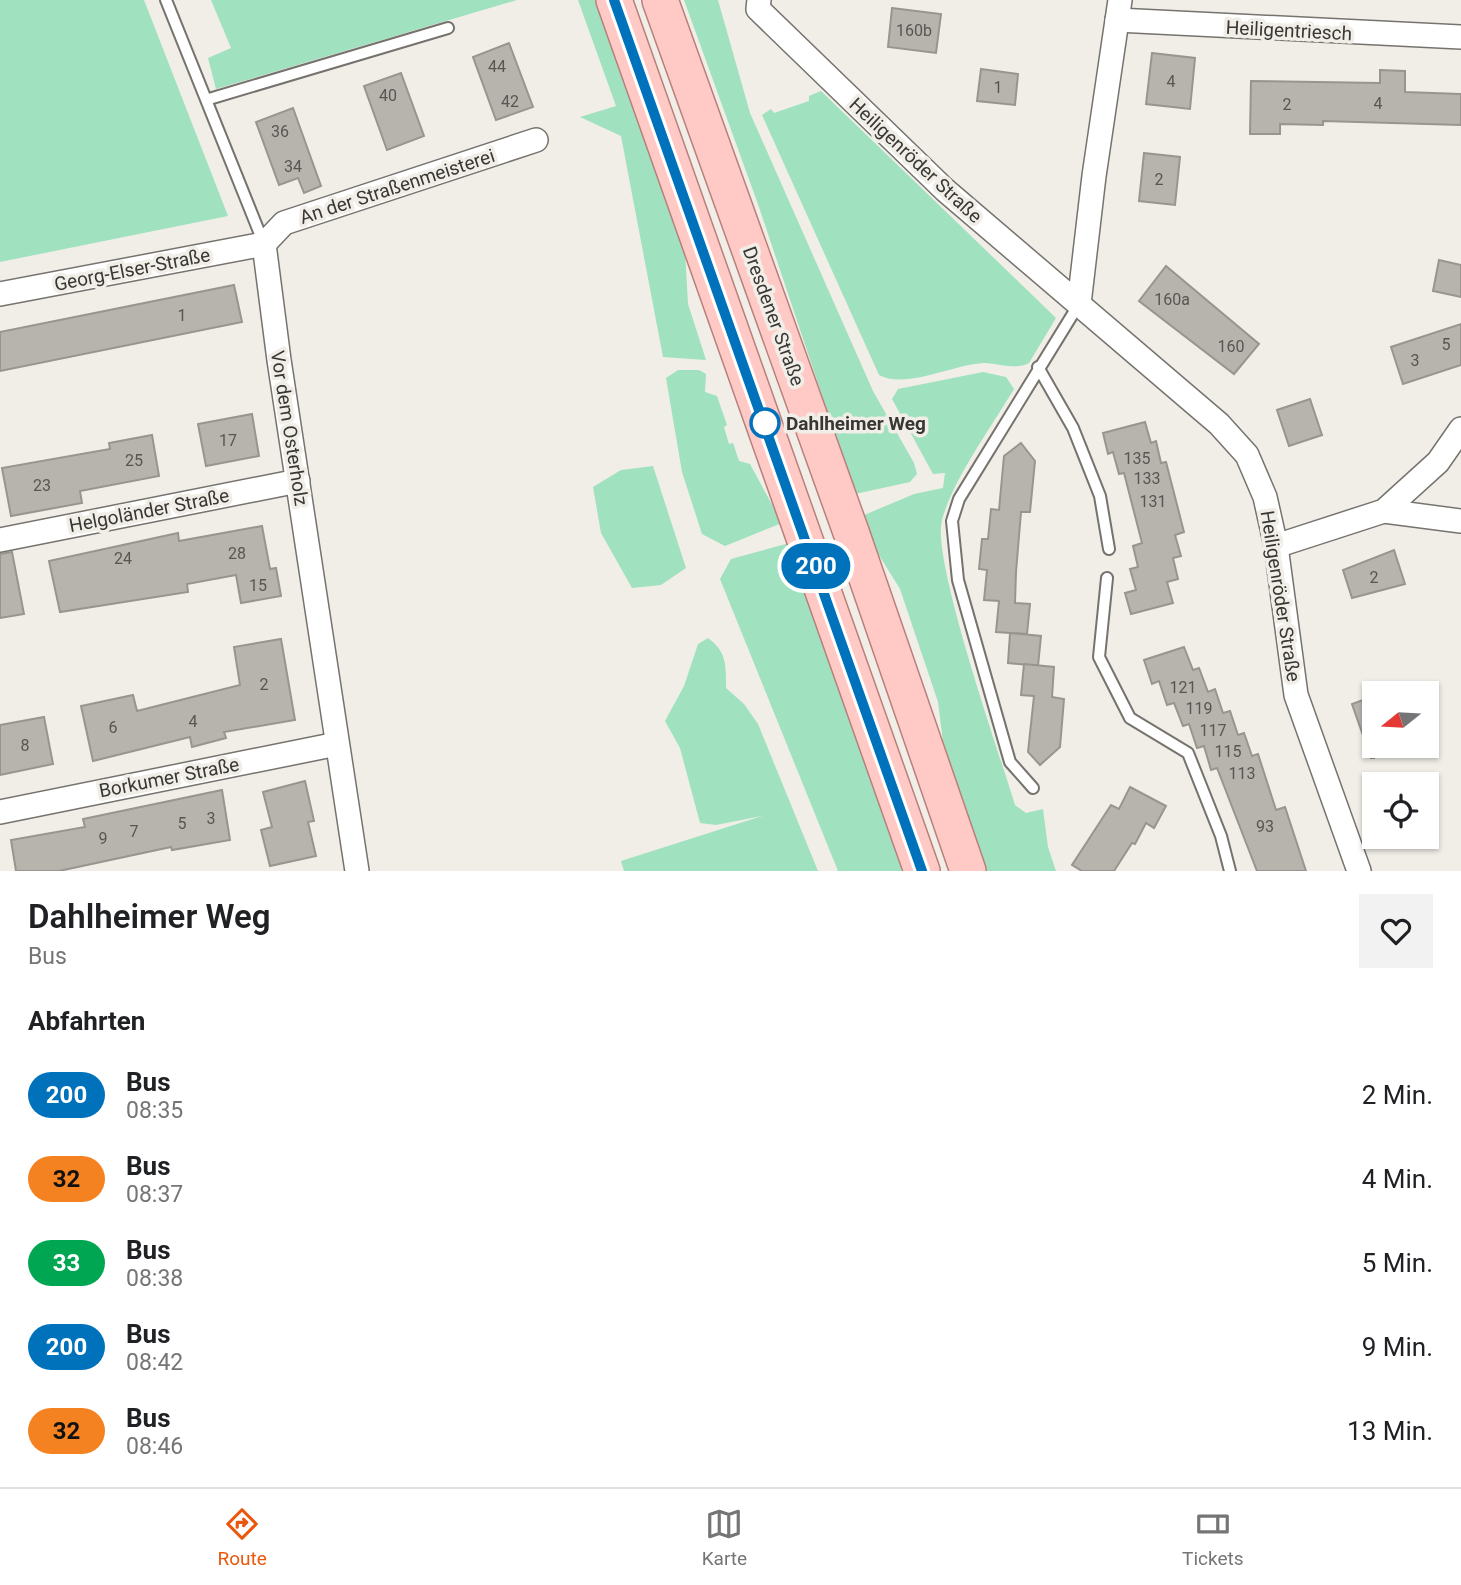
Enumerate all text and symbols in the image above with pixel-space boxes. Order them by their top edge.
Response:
street label: Heiligentriesch [1225,16,1353,45]
house number: 160b [896,21,932,40]
house number: 44 [488,57,506,76]
house number: 4 [1167,72,1176,91]
house number: 1 [994,78,1003,97]
house number: 40 [379,86,397,105]
house number: 42 [501,92,519,111]
street label: Heiligenröder Straße [845,93,987,228]
house number: 4 [1374,94,1383,113]
house number: 2 [1283,95,1292,114]
house number: 36 [271,122,289,141]
street label: An der Straßenmeisterei [297,144,498,229]
house number: 34 [284,157,302,176]
house number: 2 [1155,170,1164,189]
street label: Georg-Elser-Straße [52,243,212,296]
street label: Dresdener Straße [738,243,809,389]
house number: 160a [1154,290,1190,309]
house number: 1 [178,306,187,325]
house number: 5 [1442,335,1451,354]
house number: 160 [1218,337,1244,356]
street label: Vor dem Osterholz [266,349,313,507]
house number: 3 [1411,351,1420,370]
marker: Dahlheimer Weg [750,408,780,438]
place label: Dahlheimer Weg [786,412,926,435]
house number: 17 [219,431,237,450]
house number: 135 [1124,449,1150,468]
house number: 25 [125,451,143,470]
house number: 133 [1134,469,1160,488]
house number: 23 [33,476,51,495]
street label: Helgoländer Straße [67,484,231,537]
house number: 131 [1140,492,1166,511]
street label: Heiligenröder Straße [1256,509,1305,683]
line badge: 200 [776,543,856,589]
house number: 28 [228,544,246,563]
house number: 24 [114,549,132,568]
text: 200 [795,552,837,580]
house number: 2 [1370,568,1379,587]
house number: 15 [249,576,267,595]
house number: 2 [260,675,269,694]
house number: 121 [1170,678,1196,697]
north arrow [1362,681,1438,758]
map controls [1362,681,1439,849]
house number: 119 [1186,699,1212,718]
house number: 4 [189,712,198,731]
house number: 6 [109,718,118,737]
house number: 117 [1200,721,1226,740]
house number: 8 [21,736,30,755]
house number: 115 [1215,742,1241,761]
street label: Borkumer Straße [97,753,241,802]
house number: 113 [1229,764,1255,783]
button: locate [1362,772,1439,849]
house number: 3 [207,809,216,828]
house number: 5 [178,814,187,833]
house number: 93 [1256,817,1274,836]
house number: 7 [130,822,139,841]
house number: 9 [99,829,108,848]
button: heart [1359,894,1433,968]
text: Dahlheimer Weg [28,897,270,936]
text: Bus [28,943,67,970]
text: Abfahrten [28,1006,145,1036]
text: Bus [126,1067,171,1097]
text: 2 Min. [1362,1080,1433,1110]
text: 200 [46,1081,87,1109]
text: 08:35 [126,1097,183,1124]
text: Bus [126,1151,171,1181]
text: 4 Min. [1362,1164,1433,1194]
text: 32 [53,1165,80,1193]
text: 08:37 [126,1181,183,1208]
text: Bus [126,1235,171,1265]
text: 5 Min. [1362,1248,1433,1278]
text: 33 [53,1249,80,1277]
text: 08:38 [126,1265,183,1292]
text: Bus [126,1319,171,1349]
text: 9 Min. [1362,1332,1433,1362]
text: 200 [46,1333,87,1361]
text: 08:42 [126,1349,183,1376]
text: Bus [126,1403,171,1433]
text: 13 Min. [1347,1416,1433,1446]
text: 32 [53,1417,80,1445]
text: 08:46 [126,1433,183,1460]
tab: Route [217,1505,267,1570]
tab: Karte [702,1505,747,1570]
tab: Tickets [1182,1505,1244,1570]

